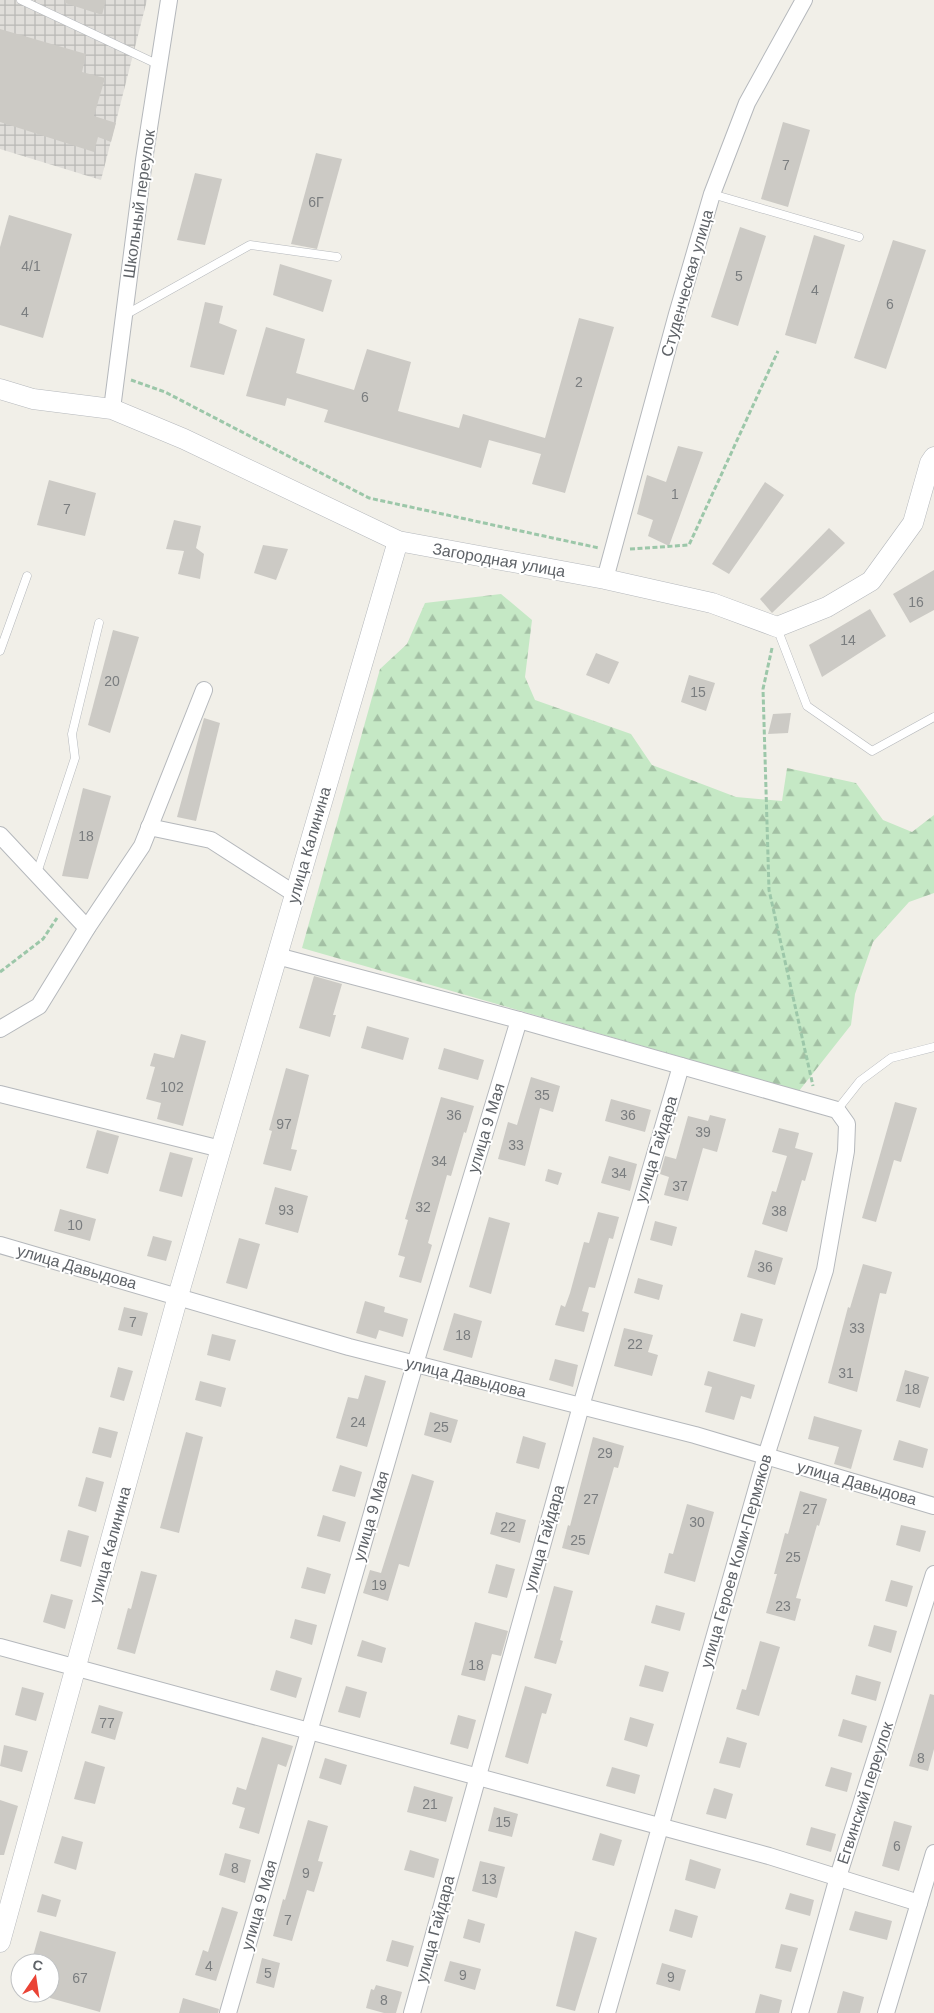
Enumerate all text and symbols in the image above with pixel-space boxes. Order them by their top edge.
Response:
street label: Школьный переулок [120,128,158,279]
house number: 7 [782,157,790,173]
house number: 6Г [308,194,324,210]
street label: Студенческая улица [658,207,716,358]
house number: 4/1 [21,258,41,274]
house number: 5 [735,268,743,284]
house number: 4 [811,282,819,298]
house number: 6 [886,296,894,312]
house number: 4 [21,304,29,320]
house number: 2 [575,374,583,390]
house number: 6 [361,389,369,405]
house number: 1 [671,486,679,502]
house number: 7 [63,501,71,517]
street label: Загородная улица [431,540,567,580]
house number: 16 [908,594,924,610]
house number: 14 [840,632,856,648]
house number: 20 [104,673,120,689]
house number: 15 [690,684,706,700]
street label: улица Калинина [284,785,334,905]
house number: 18 [78,828,94,844]
house number: 102 [160,1079,184,1095]
street label: улица 9 Мая [464,1081,508,1175]
house number: 35 [534,1087,550,1103]
street label: улица Гайдара [632,1094,680,1204]
house number: 36 [446,1107,462,1123]
house number: 36 [620,1107,636,1123]
house number: 97 [276,1116,292,1132]
house number: 39 [695,1124,711,1140]
house number: 33 [508,1137,524,1153]
house number: 34 [431,1153,447,1169]
house number: 34 [611,1165,627,1181]
house number: 37 [672,1178,688,1194]
house number: 32 [415,1199,431,1215]
house number: 93 [278,1202,294,1218]
house number: 38 [771,1203,787,1219]
house number: 10 [67,1217,83,1233]
street label: улица Давыдова [15,1242,139,1292]
house number: 36 [757,1259,773,1275]
house number: 7 [129,1314,137,1330]
house number: 33 [849,1320,865,1336]
house number: 18 [455,1327,471,1343]
house number: 22 [627,1336,643,1352]
street label: улица Давыдова [404,1354,528,1400]
house number: 31 [838,1365,854,1381]
house number: 18 [904,1381,920,1397]
house number: 24 [350,1414,366,1430]
house number: 25 [433,1419,449,1435]
house number: 29 [597,1445,613,1461]
street label: улица Героев Коми-Пермяков [697,1452,775,1670]
street label: улица Давыдова [795,1458,919,1508]
street label: улица 9 Мая [350,1469,392,1563]
street label: улица Гайдара [521,1483,567,1593]
street label: улица Калинина [86,1485,134,1605]
house number: 27 [583,1491,599,1507]
house number: 27 [802,1501,818,1517]
house number: 30 [689,1514,705,1530]
house number: 22 [500,1519,516,1535]
house number: 25 [570,1532,586,1548]
house number: 25 [785,1549,801,1565]
house number: 19 [371,1577,387,1593]
house number: 23 [775,1598,791,1614]
house number: 18 [468,1657,484,1673]
house number: 77 [99,1715,115,1731]
street label: Егвинский переулок [834,1719,896,1866]
house number: 8 [917,1750,925,1766]
house number: 21 [422,1796,438,1812]
house number: 15 [495,1814,511,1830]
house number: 6 [893,1838,901,1854]
street label: улица 9 Мая [238,1858,280,1952]
house number: 8 [231,1860,239,1876]
house number: 9 [302,1865,310,1881]
house number: 13 [481,1871,497,1887]
street label: улица Гайдара [413,1874,457,1984]
house number: 7 [284,1912,292,1928]
north arrow [10,1953,60,2003]
text: С [31,1956,45,1974]
house number: 4 [205,1958,213,1974]
house number: 5 [264,1965,272,1981]
house number: 9 [459,1967,467,1983]
house number: 9 [667,1969,675,1985]
house number: 67 [72,1970,88,1986]
house number: 8 [380,1992,388,2008]

